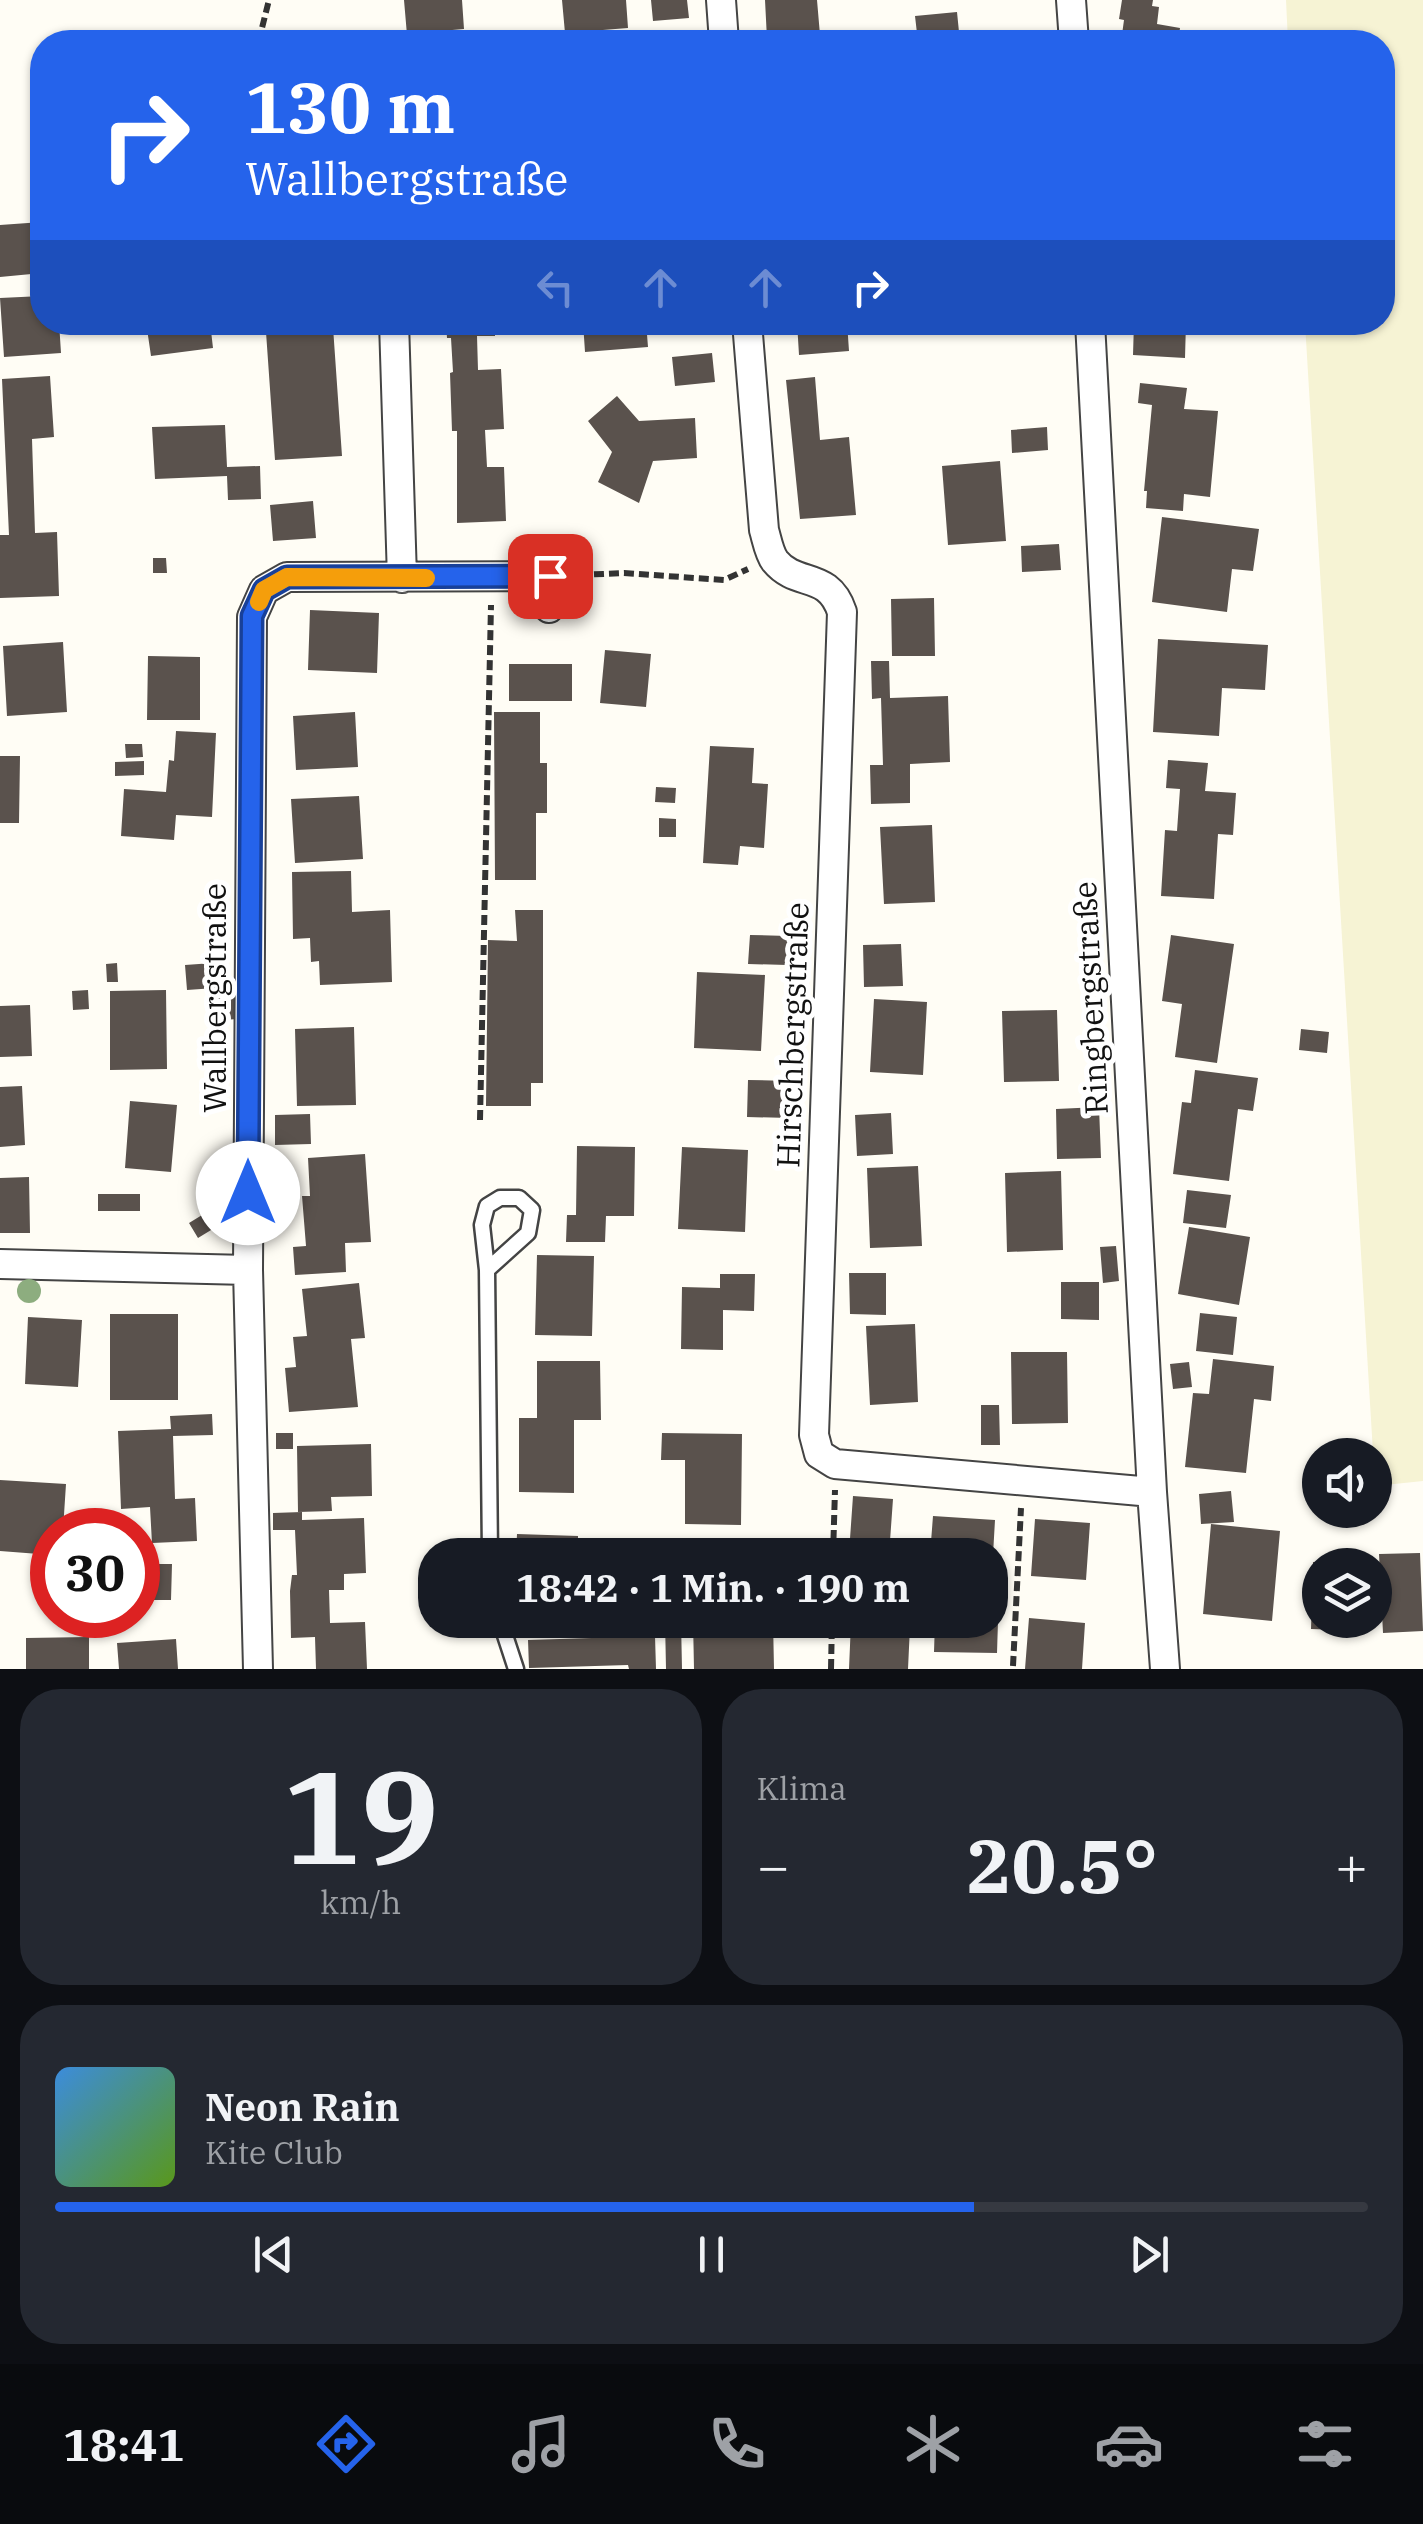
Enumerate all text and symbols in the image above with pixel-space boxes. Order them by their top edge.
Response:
text: 130 m [245,61,455,152]
icon: right [80,70,210,200]
text: Wallbergstraße [245,149,568,207]
icon: left [528,260,583,315]
icon: ahead [633,260,688,315]
icon: ahead [738,260,793,315]
icon: right [843,260,898,315]
pin [508,534,593,619]
icon: arrive [523,549,578,604]
street label: Ringbergstraße [1063,880,1117,1116]
street label: Wallbergstraße [193,883,235,1113]
street label: Hirschbergstraße [766,901,818,1168]
position arrow [196,1141,300,1245]
map controls [1302,1438,1392,1638]
button: sound [1302,1438,1392,1528]
speed limit sign: 30 [30,1508,160,1638]
button: layers [1302,1548,1392,1638]
text: 18:42 · 1 Min. · 190 m [516,1563,910,1612]
text: 19 [283,1731,439,1900]
text: Klima [757,1767,847,1809]
text: 20.5° [967,1816,1158,1914]
text: − [757,1830,790,1901]
text: + [1335,1830,1368,1901]
text: km/h [320,1881,401,1923]
text: Neon Rain [205,2082,400,2131]
text: Kite Club [205,2131,343,2173]
icon: previous [246,2227,301,2282]
icon: pause [684,2227,739,2282]
icon: next [1122,2227,1177,2282]
icon: directions [311,2409,381,2479]
icon: music [506,2409,576,2479]
icon: phone [702,2409,772,2479]
icon: climate [898,2409,968,2479]
icon: car [1094,2409,1164,2479]
icon: filters [1290,2409,1360,2479]
text: 18:41 [63,2415,185,2473]

